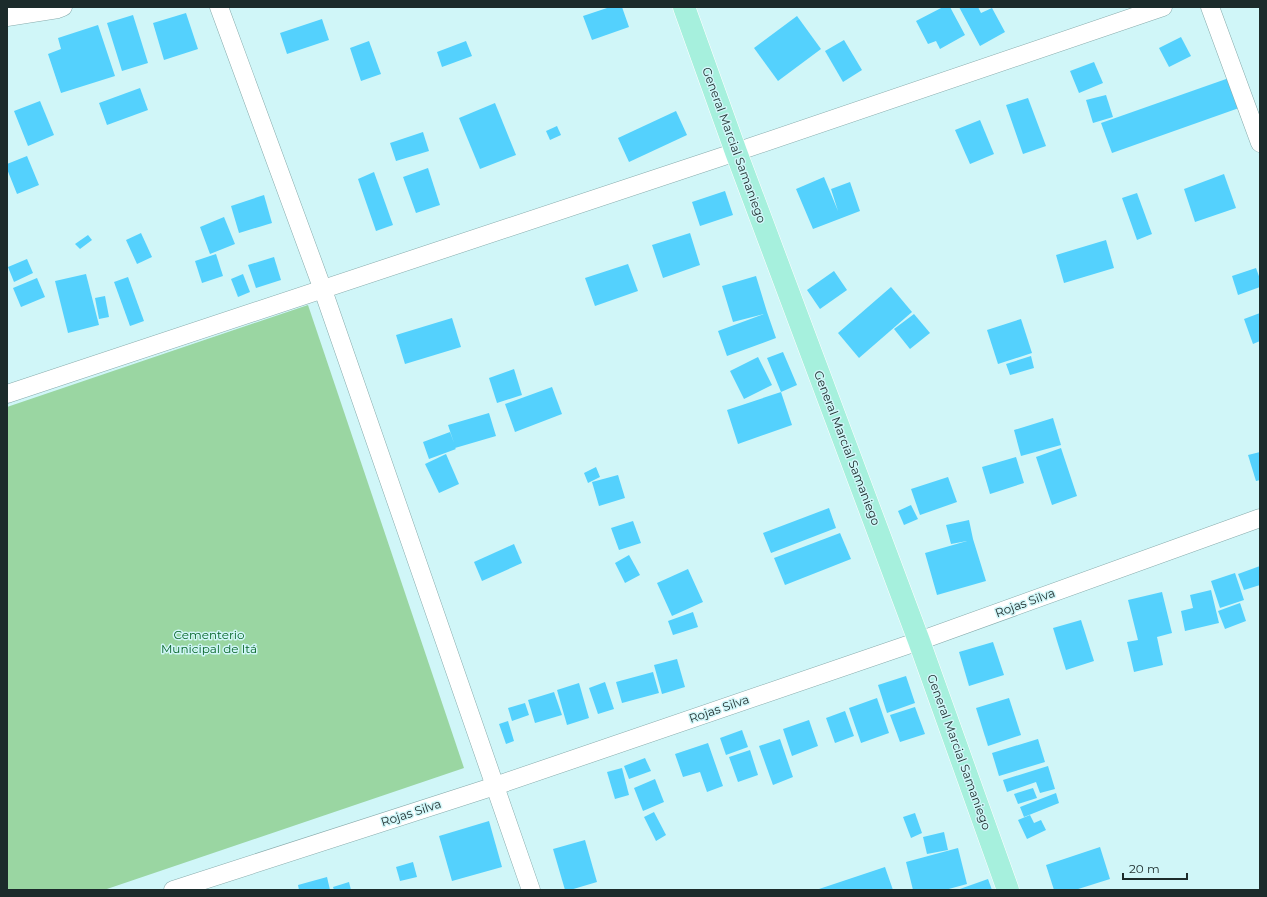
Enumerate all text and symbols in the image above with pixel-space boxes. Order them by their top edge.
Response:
street label: General Marcial Samaniego [699,65,770,225]
street label: General Marcial Samaniego [811,368,884,527]
street label: Rojas Silva [993,585,1057,620]
park label: Cementerio Municipal de Itá [161,627,257,656]
street label: General Marcial Samaniego [924,672,995,832]
street label: Rojas Silva [687,691,751,726]
street label: Rojas Silva [379,796,443,829]
scale bar [1123,855,1187,881]
text: 20 m [1129,861,1160,876]

